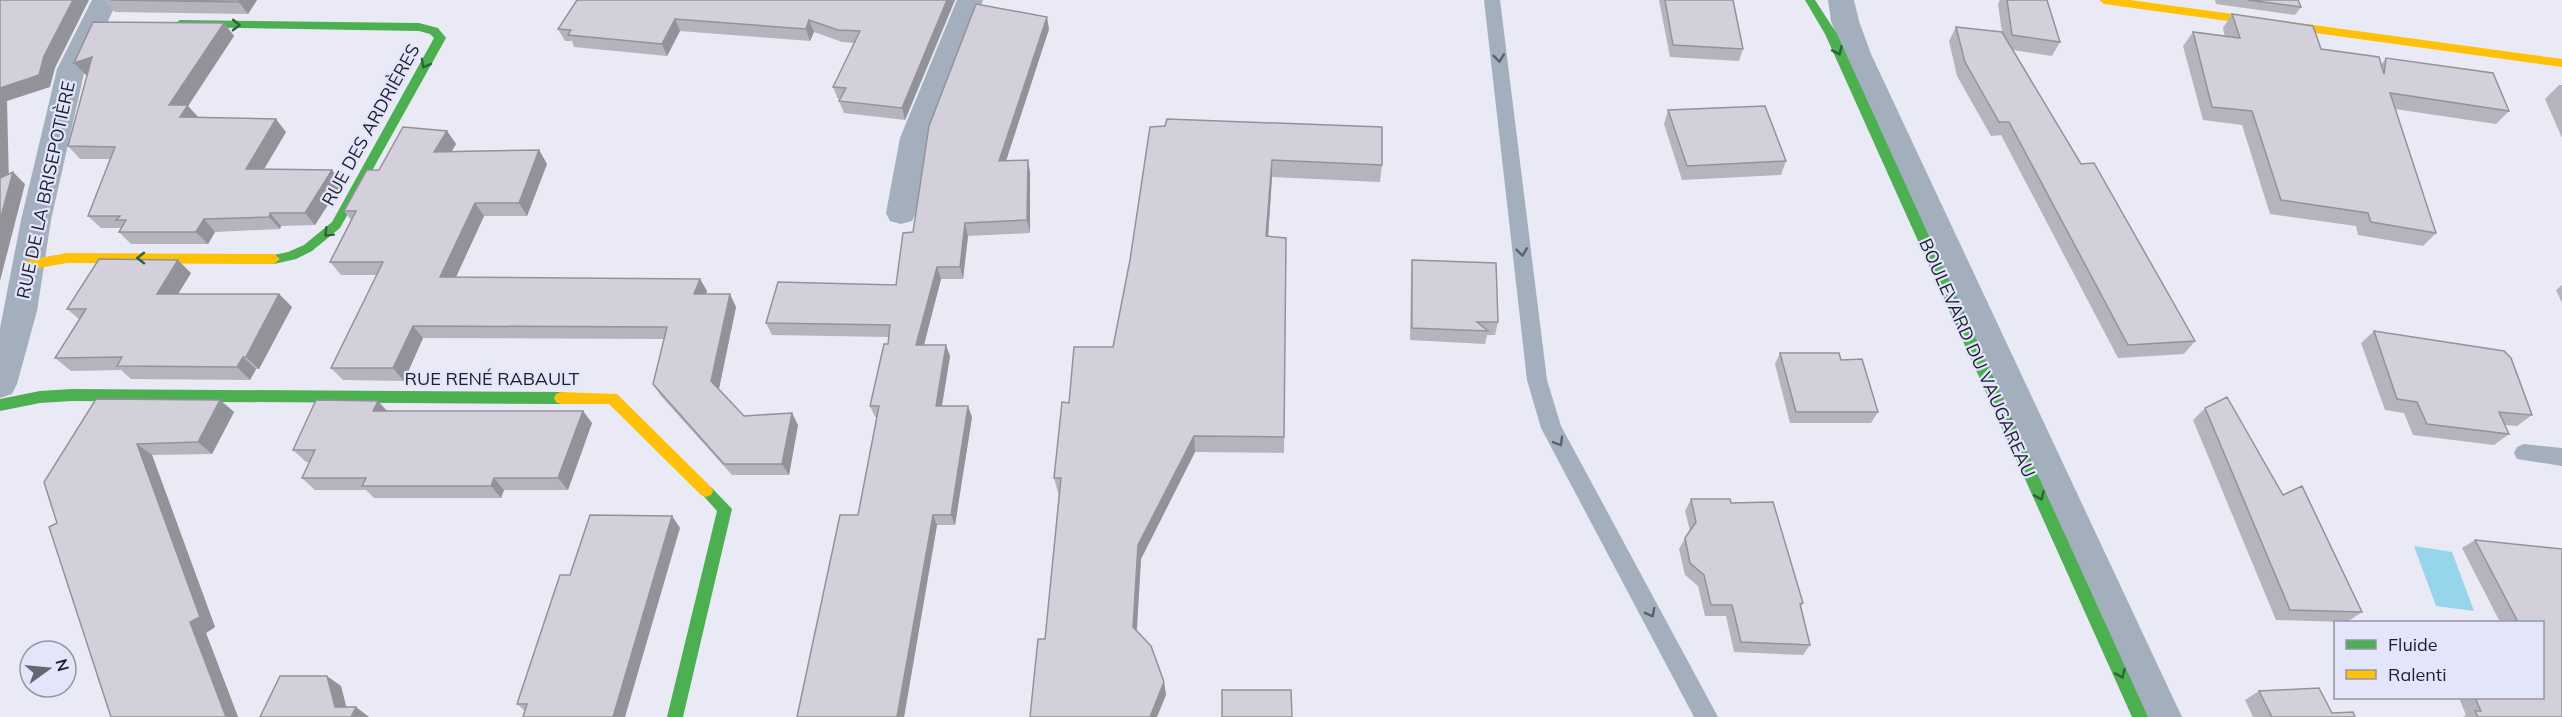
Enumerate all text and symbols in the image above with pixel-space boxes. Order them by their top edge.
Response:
one-way arrow [232,19,241,31]
street label: RUE DES ARDRIÈRES [316,40,425,210]
one-way arrow [1831,45,1843,56]
one-way arrow [1492,54,1505,63]
one-way arrow [421,58,432,68]
street label: RUE DE LA BRISEPOTIÈRE [11,79,80,301]
one-way arrow [325,225,336,236]
street label: BOULEVARD DU VAUGAREAU [1914,235,2041,481]
one-way arrow [1515,247,1528,256]
one-way arrow [136,252,145,264]
street label: RUE RENÉ RABAULT [405,367,580,390]
one-way arrow [1551,436,1563,446]
one-way arrow [2033,490,2045,501]
one-way arrow [1644,607,1655,618]
legend [2334,621,2544,699]
text: Fluide [2388,633,2438,656]
north arrow [18,639,78,699]
text: N [51,657,74,674]
text: Ralenti [2388,663,2446,686]
one-way arrow [2114,668,2126,679]

